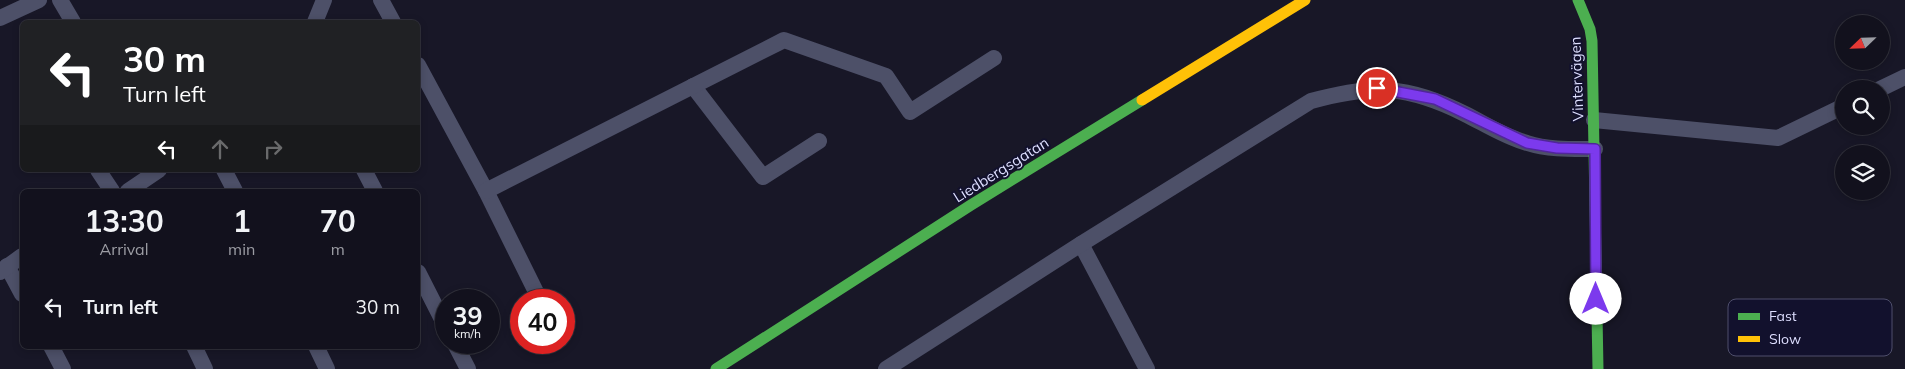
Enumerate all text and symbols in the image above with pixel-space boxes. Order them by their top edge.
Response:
north arrow [1835,15,1890,70]
map controls [1835,15,1890,200]
street label: Vintervägen [1566,36,1587,122]
text: 30 m [123,37,206,81]
icon: left [40,40,105,105]
pin [1356,67,1398,109]
icon: arrive [1363,74,1391,102]
text: Turn left [123,80,206,108]
button: search [1835,80,1890,135]
street label: Liedbergsgatan [949,133,1052,207]
icon: left [153,135,181,163]
icon: ahead [206,135,234,163]
icon: right [259,135,287,163]
button: layers [1835,145,1890,200]
text: 13:30 [84,202,164,240]
text: 1 [233,202,251,240]
text: 70 [320,202,356,240]
text: Arrival [100,239,149,259]
text: min [228,239,255,259]
text: m [331,239,345,259]
position arrow [1569,272,1621,324]
speed limit sign: 40 [510,289,575,354]
icon: left [40,293,68,321]
text: Turn left [83,295,158,319]
text: 30 m [356,295,400,319]
legend [1728,299,1892,356]
text: 39 [452,300,483,331]
text: Fast [1769,307,1797,325]
text: km/h [454,326,481,341]
text: Slow [1769,330,1801,348]

